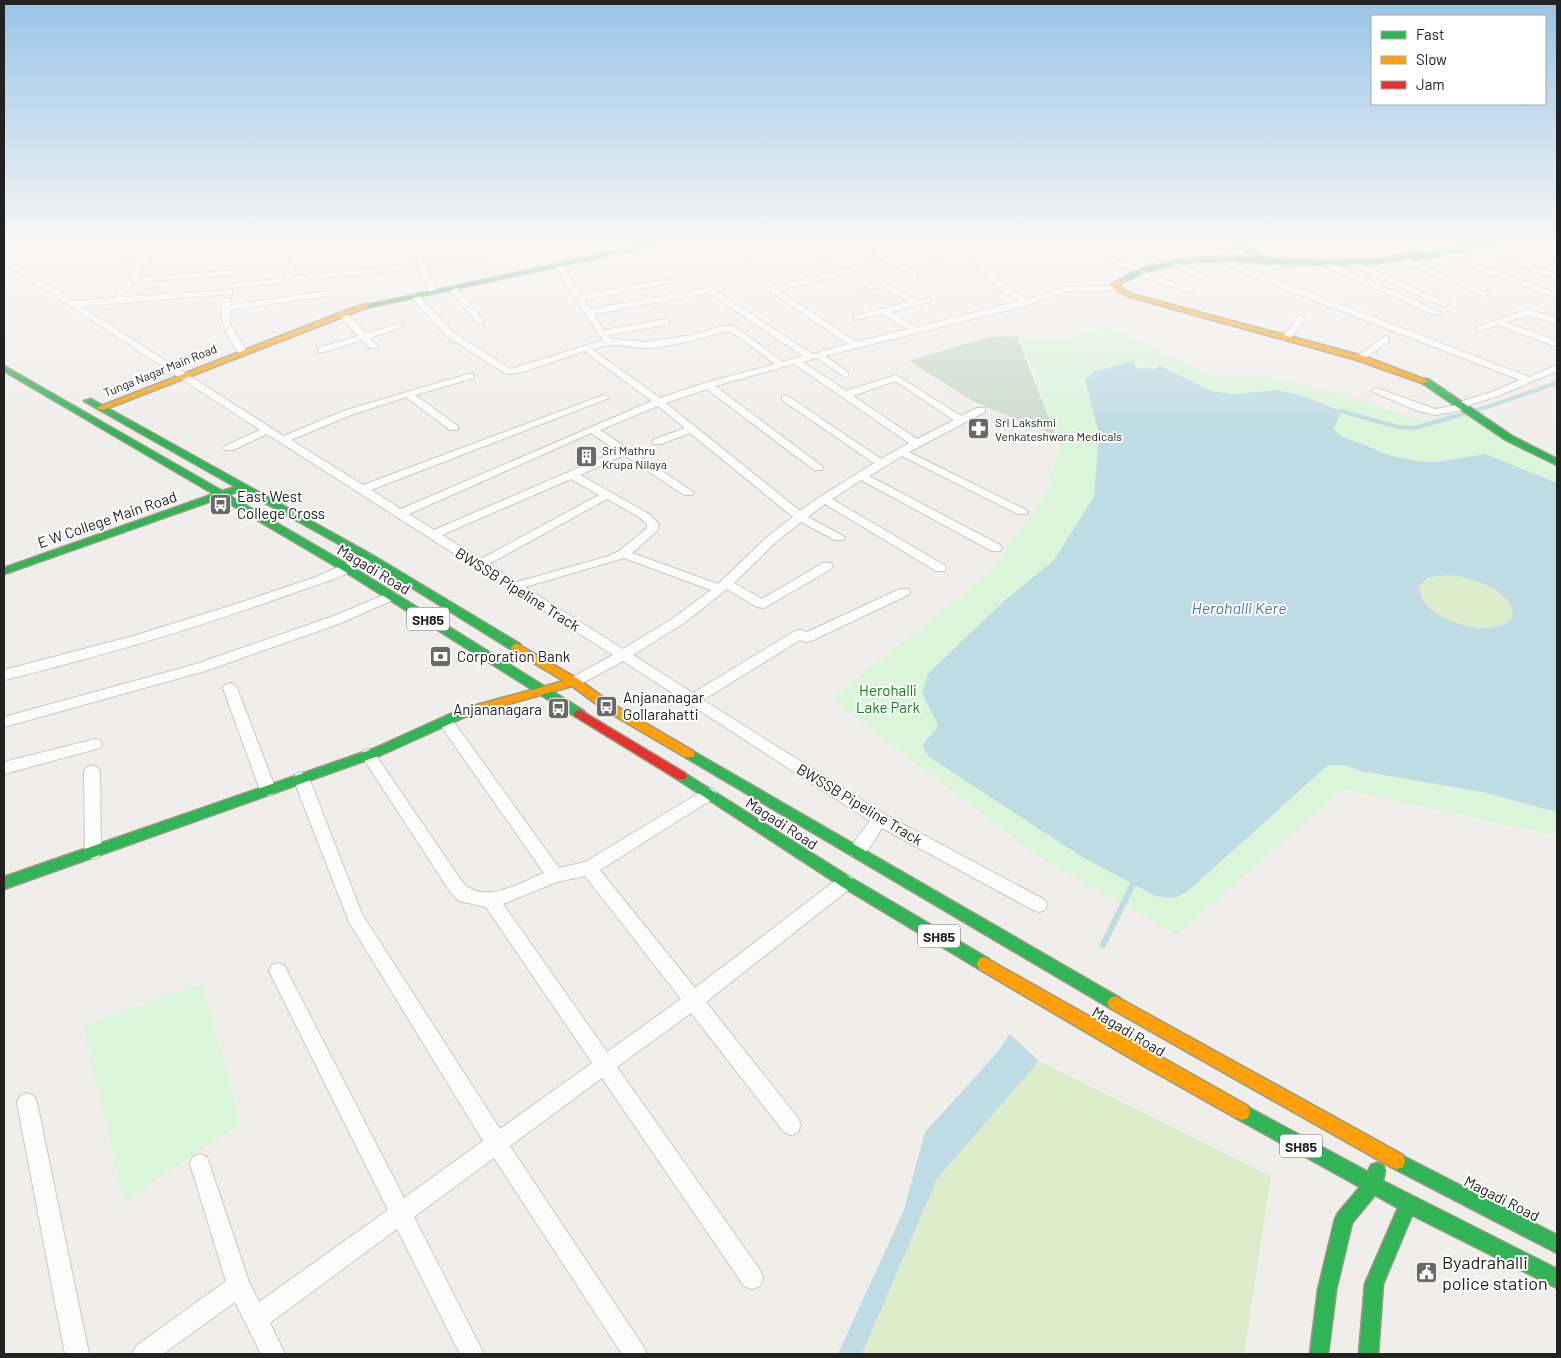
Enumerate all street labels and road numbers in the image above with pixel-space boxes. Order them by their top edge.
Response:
street label: Tunga Nagar Main Road [101,341,219,399]
street label: E W College Main Road [35,487,179,551]
street label: Magadi Road [334,540,414,598]
street label: BWSSB Pipeline Track [452,543,584,635]
road number: SH85 [407,608,449,630]
street label: BWSSB Pipeline Track [794,759,926,849]
street label: Magadi Road [743,793,821,853]
road number: SH85 [918,924,960,948]
street label: Magadi Road [1089,1002,1169,1060]
road number: SH85 [1280,1134,1322,1158]
street label: Magadi Road [1461,1171,1543,1225]

